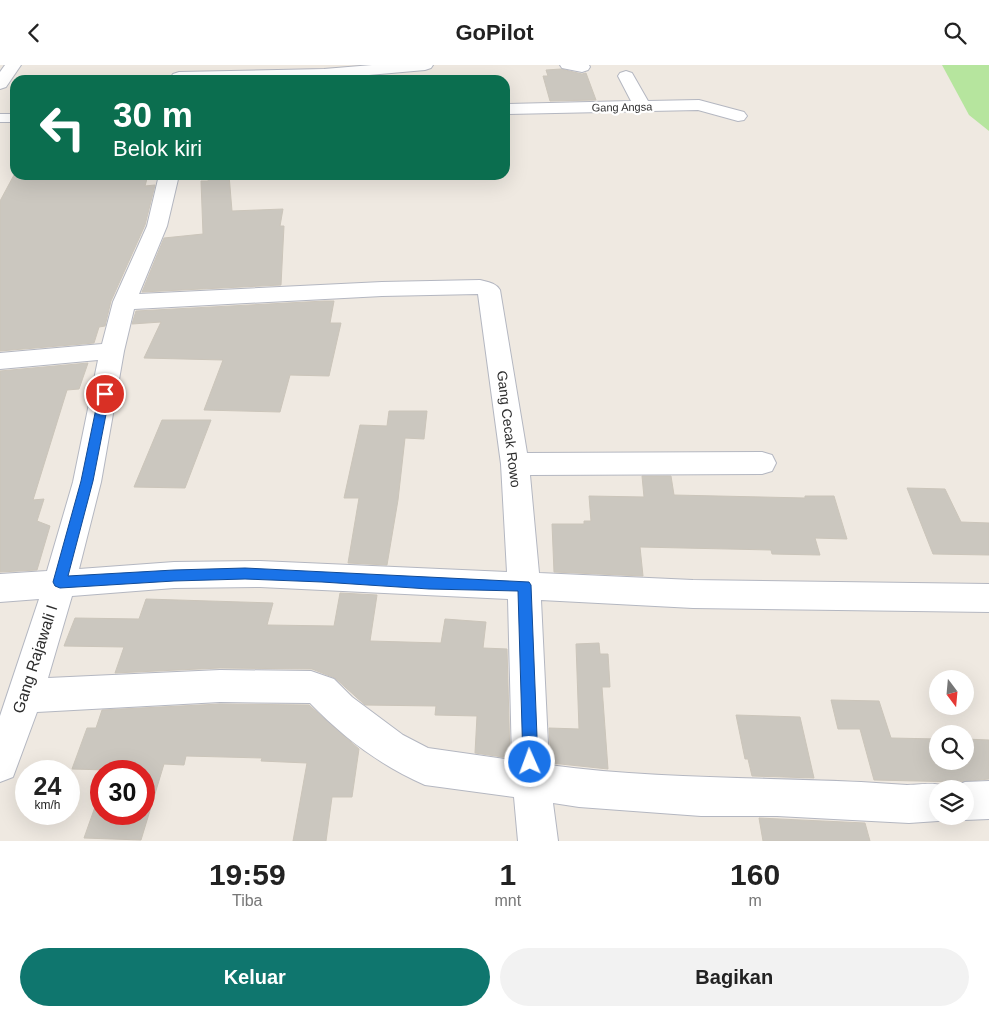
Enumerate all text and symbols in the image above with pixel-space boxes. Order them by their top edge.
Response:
icon: back [20,19,48,47]
icon: search [941,19,969,47]
text: GoPilot [455,20,534,45]
icon: left [30,95,95,160]
text: 30 m [113,95,193,134]
street label: Gang Angsa [592,100,653,114]
text: Belok kiri [113,136,202,161]
street label: Gang Cecak Rowo [494,370,524,488]
pin [84,373,126,415]
icon: arrive [91,380,119,408]
street label: Gang Rajawali I [9,603,61,715]
north arrow [929,670,974,715]
map controls [929,670,974,825]
button: search [929,725,974,770]
position arrow [503,735,555,787]
speed limit sign: 30 [90,760,155,825]
text: 24 [34,772,61,800]
button: layers [929,780,974,825]
text: km/h [34,798,61,812]
text: 19:59 [209,858,286,891]
text: 1 [499,858,516,891]
text: 160 [730,858,780,891]
text: Tiba [232,892,263,909]
text: mnt [494,892,521,909]
text: m [748,892,762,909]
button: Keluar [20,948,490,1006]
button: Bagikan [500,948,969,1006]

